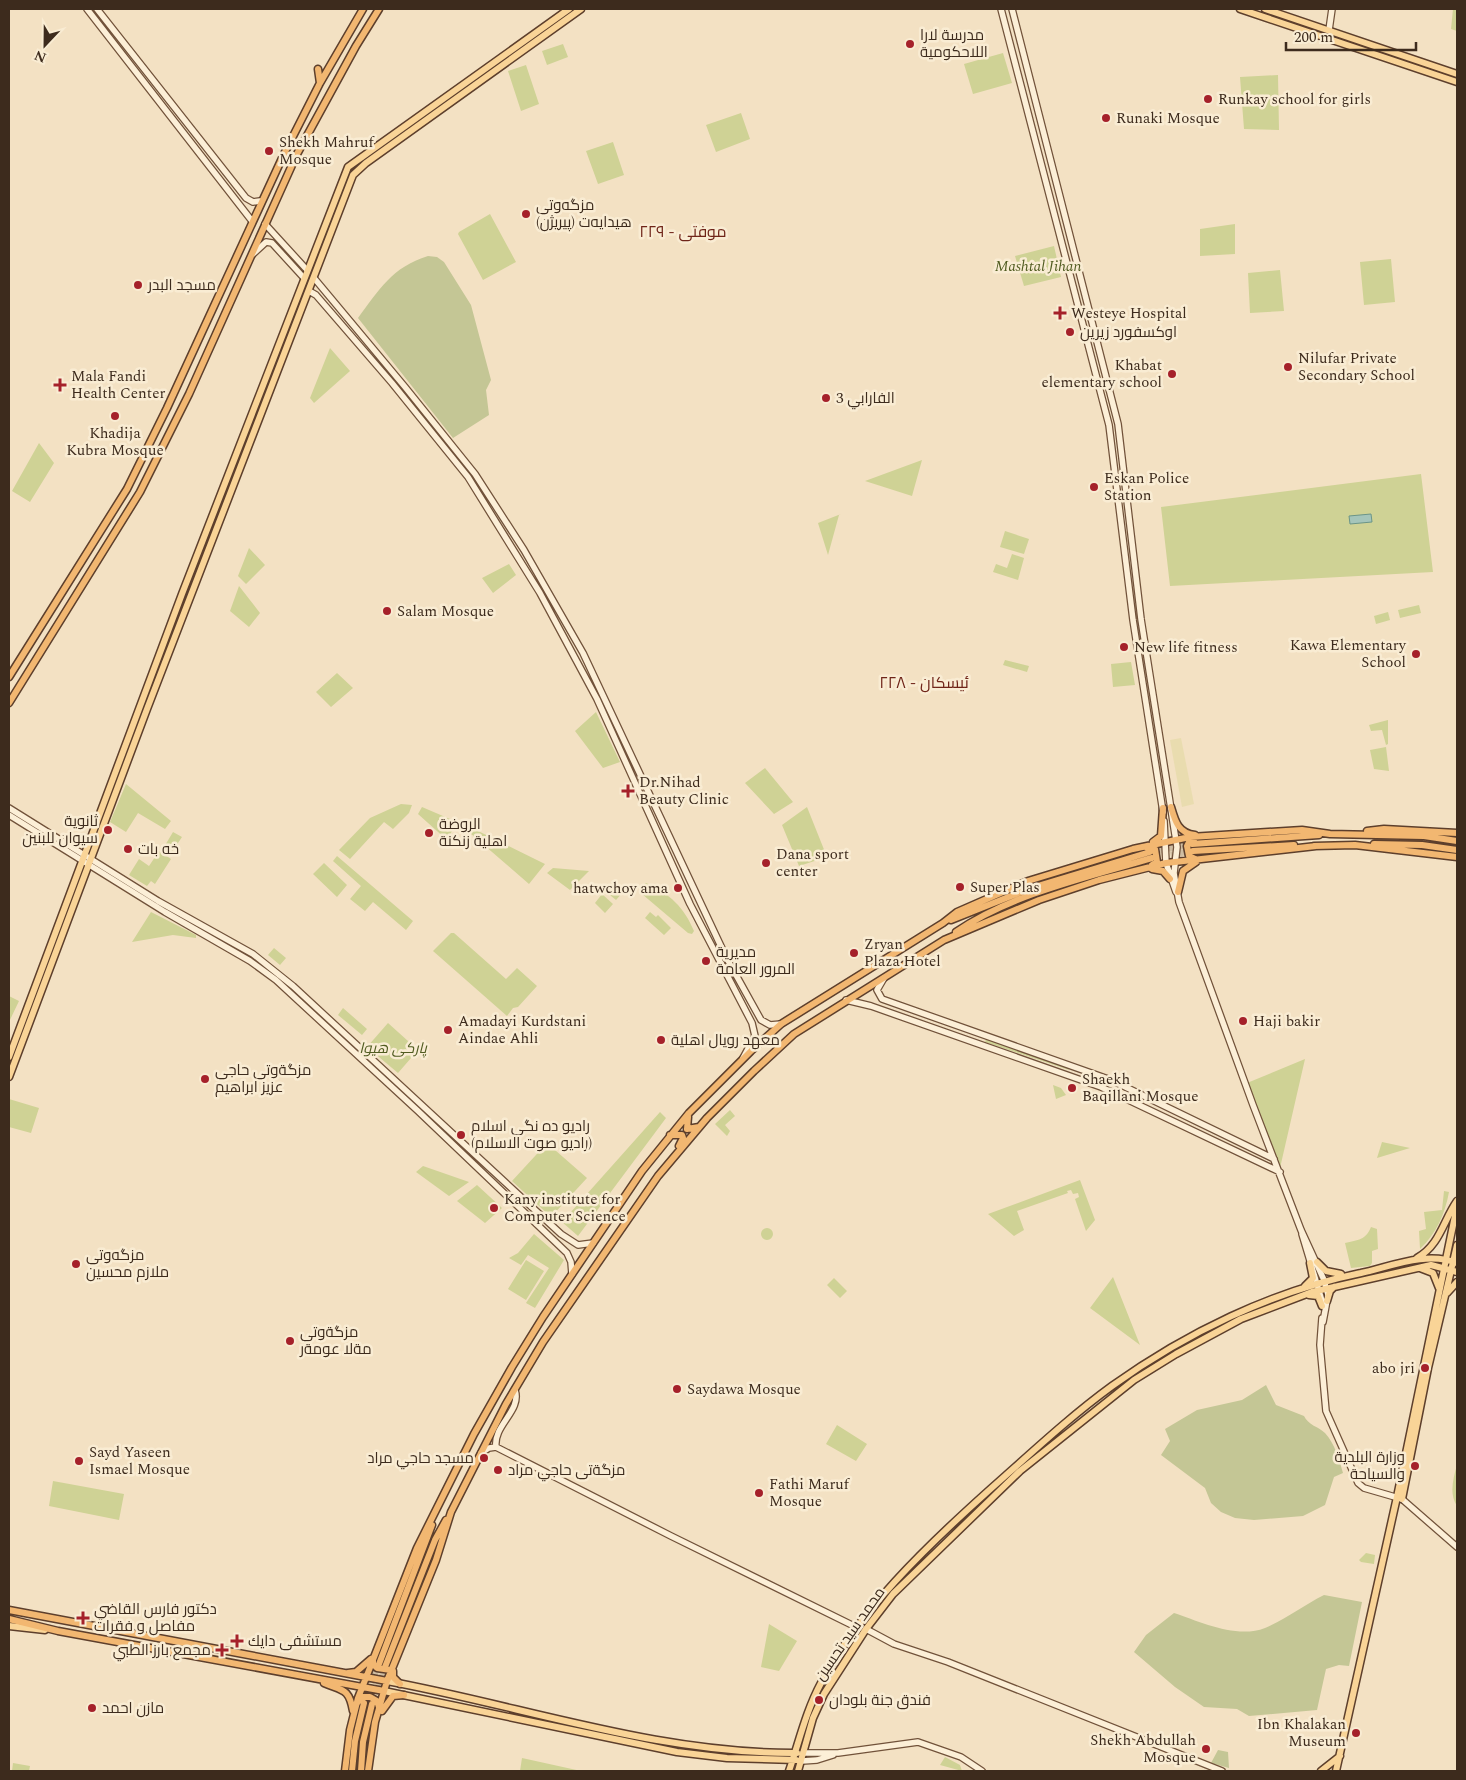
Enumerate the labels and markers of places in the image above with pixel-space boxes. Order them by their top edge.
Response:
place label: مدرسة لارا اللاحكومية [920,24,988,64]
marker: مدرسة لارا اللاحكومية [904,38,916,50]
place label: Runkay school for girls [1218,88,1371,111]
marker: Runkay school for girls [1202,93,1214,105]
place label: Runaki Mosque [1116,107,1220,130]
marker: Runaki Mosque [1100,112,1112,124]
place label: Shekh Mahruf Mosque [279,131,375,171]
marker: Shekh Mahruf Mosque [263,145,275,157]
place label: مزگه‌وتی هیدایه‌ت (پیریژن) [536,194,632,234]
marker: مزگه‌وتی هیدایه‌ت (پیریژن) [520,208,532,220]
place label: مسجد البدر [147,274,216,297]
marker: مسجد البدر [132,279,144,291]
place label: Westeye Hospital [1071,302,1187,325]
marker: Westeye Hospital [1053,306,1067,320]
place label: اوكسفورد زيرين [1080,321,1177,344]
marker: اوكسفورد زيرين [1064,326,1076,338]
place label: Nilufar Private Secondary School [1298,347,1415,387]
place label: Khabat elementary school [1042,354,1162,394]
marker: Nilufar Private Secondary School [1282,361,1294,373]
place label: Mala Fandi Health Center [71,365,165,405]
marker: Khabat elementary school [1166,368,1178,380]
marker: Mala Fandi Health Center [53,378,67,392]
place label: الفارابي 3 [836,387,895,410]
marker: الفارابي 3 [820,392,832,404]
marker: Khadija Kubra Mosque [109,410,121,422]
place label: Khadija Kubra Mosque [66,422,164,462]
place label: Eskan Police Station [1104,467,1189,507]
marker: Eskan Police Station [1088,481,1100,493]
place label: Salam Mosque [397,600,494,623]
marker: Salam Mosque [381,605,393,617]
place label: Kawa Elementary School [1290,634,1407,674]
place label: New life fitness [1134,636,1238,659]
marker: New life fitness [1118,641,1130,653]
marker: Kawa Elementary School [1410,648,1422,660]
place label: Dr.Nihad Beauty Clinic [639,771,729,811]
marker: Dr.Nihad Beauty Clinic [621,784,635,798]
place label: ثانوية سيوان للبنين [22,810,98,850]
place label: الروضة اهلية زنكنة [439,813,507,853]
marker: ثانوية سيوان للبنين [102,824,114,836]
marker: الروضة اهلية زنكنة [423,827,435,839]
place label: خه بات [138,838,179,861]
marker: خه بات [122,843,134,855]
place label: Dana sport center [776,843,849,883]
marker: Dana sport center [760,857,772,869]
place label: Super Plas [970,876,1040,899]
place label: hatwchoy ama [573,877,669,900]
marker: Super Plas [954,881,966,893]
marker: hatwchoy ama [672,882,684,894]
place label: Zryan Plaza Hotel [864,933,941,973]
place label: مديرية المرور العامة [716,941,795,981]
marker: Zryan Plaza Hotel [848,947,860,959]
marker: مديرية المرور العامة [700,955,712,967]
place label: Amadayi Kurdstani Aindae Ahli [458,1010,586,1050]
place label: Haji bakir [1253,1010,1320,1033]
marker: Haji bakir [1237,1015,1249,1027]
marker: Amadayi Kurdstani Aindae Ahli [442,1024,454,1036]
place label: معهد رويال اهلية [671,1029,780,1052]
marker: معهد رويال اهلية [655,1034,667,1046]
place label: مزگةوتی حاجی عزیز ابراهیم [215,1059,311,1099]
place label: Shaekh Baqillani Mosque [1082,1068,1199,1108]
marker: مزگةوتی حاجی عزیز ابراهیم [199,1073,211,1085]
marker: Shaekh Baqillani Mosque [1066,1082,1078,1094]
place label: راديو ده نگی اسلام (رادیو صوت الاسلام) [471,1115,592,1155]
marker: راديو ده نگی اسلام (رادیو صوت الاسلام) [455,1129,467,1141]
place label: Kany institute for Computer Science [504,1188,626,1228]
marker: Kany institute for Computer Science [488,1202,500,1214]
place label: مزگه‌وتی ملازم محسین [86,1244,169,1284]
marker: مزگه‌وتی ملازم محسین [70,1258,82,1270]
place label: مزگةوتی مةلا عومةر [299,1321,372,1361]
marker: مزگةوتی مةلا عومةر [284,1335,296,1347]
place label: abo jri [1372,1357,1415,1380]
marker: abo jri [1419,1362,1431,1374]
place label: Saydawa Mosque [687,1378,801,1401]
marker: Saydawa Mosque [671,1383,683,1395]
place label: Sayd Yaseen Ismael Mosque [89,1441,190,1481]
place label: وزارة البلدية والسياحة [1335,1446,1405,1486]
place label: مسجد حاجي مراد [367,1447,474,1470]
marker: مسجد حاجي مراد [478,1452,490,1464]
marker: Sayd Yaseen Ismael Mosque [73,1455,85,1467]
place label: مزگةتی حاجي مراد [508,1459,625,1482]
marker: وزارة البلدية والسياحة [1409,1460,1421,1472]
marker: مزگةتی حاجي مراد [492,1464,504,1476]
place label: Fathi Maruf Mosque [769,1473,851,1513]
marker: Fathi Maruf Mosque [753,1487,765,1499]
place label: دكتور فارس القاضي مفاصل و فقرات [94,1598,217,1638]
marker: دكتور فارس القاضي مفاصل و فقرات [76,1611,90,1625]
place label: مستشفى دايك [248,1630,342,1653]
marker: مستشفى دايك [230,1634,244,1648]
place label: مجمع بارز الطبي [113,1639,211,1662]
marker: مجمع بارز الطبي [215,1643,229,1657]
place label: فندق جنة بلودان [829,1689,931,1712]
marker: فندق جنة بلودان [813,1694,825,1706]
place label: مازن احمد [102,1697,164,1720]
marker: مازن احمد [86,1702,98,1714]
place label: Ibn Khalakan Museum [1257,1713,1346,1753]
marker: Ibn Khalakan Museum [1350,1727,1362,1739]
place label: Shekh Abdullah Mosque [1090,1729,1196,1769]
marker: Shekh Abdullah Mosque [1200,1743,1212,1755]

